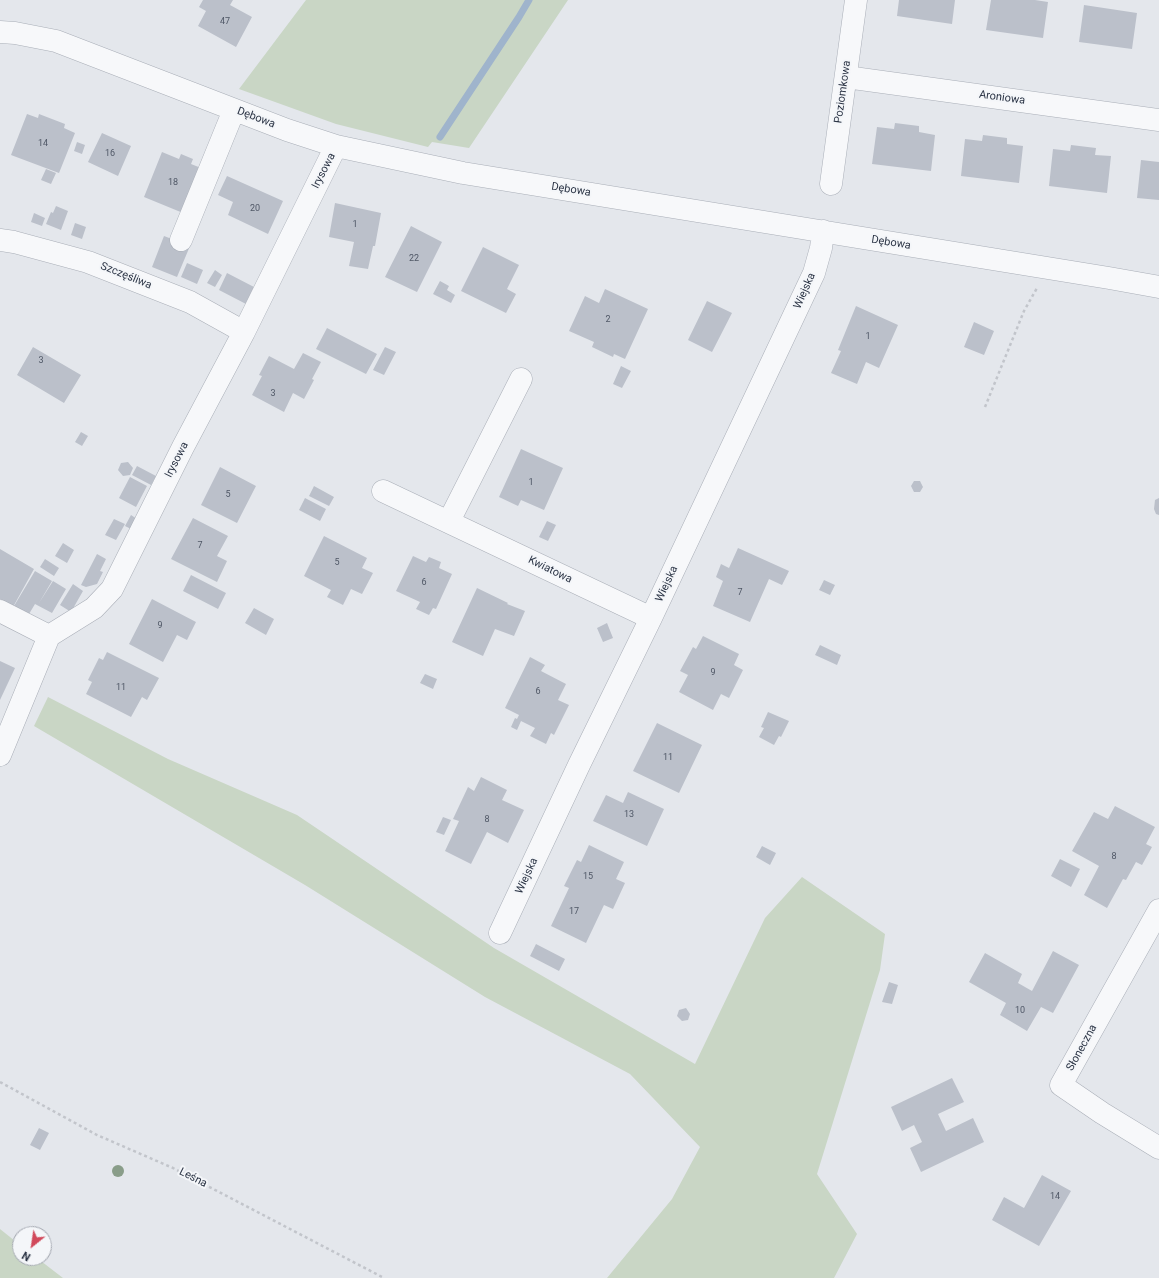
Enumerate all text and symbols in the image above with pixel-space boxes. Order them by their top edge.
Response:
house number: 47 [220,17,230,27]
street label: Poziomkowa [832,60,854,124]
street label: Aroniowa [978,88,1026,108]
street label: Dębowa [235,105,277,131]
house number: 14 [38,139,48,149]
house number: 16 [105,149,115,159]
street label: Irysowa [309,151,339,191]
house number: 18 [168,178,178,188]
street label: Dębowa [550,180,592,200]
house number: 20 [250,204,260,214]
house number: 1 [352,220,358,230]
street label: Dębowa [870,233,912,253]
house number: 22 [409,254,419,264]
street label: Szczęśliwa [98,260,154,292]
street label: Wiejska [791,271,819,311]
house number: 2 [605,315,611,325]
house number: 1 [865,332,871,342]
house number: 3 [38,356,44,366]
house number: 3 [270,389,276,399]
street label: Irysowa [162,440,192,480]
house number: 1 [528,478,534,488]
house number: 5 [225,490,231,500]
house number: 7 [197,541,203,551]
street label: Kwiatowa [526,554,574,586]
house number: 5 [334,558,340,568]
street label: Wiejska [653,564,681,604]
house number: 6 [421,578,427,588]
house number: 7 [737,588,743,598]
house number: 9 [157,621,163,631]
house number: 9 [710,668,716,678]
house number: 11 [116,683,126,693]
house number: 6 [535,687,541,697]
house number: 11 [663,753,673,763]
house number: 13 [624,810,634,820]
house number: 8 [484,815,490,825]
house number: 8 [1111,852,1117,862]
street label: Wiejska [513,856,541,896]
house number: 15 [583,872,593,882]
house number: 17 [569,907,579,917]
house number: 10 [1015,1006,1025,1016]
street label: Słoneczna [1064,1023,1100,1073]
street label: Leśna [177,1165,209,1191]
house number: 14 [1050,1192,1060,1202]
north arrow [12,1226,52,1266]
text: N [20,1248,33,1264]

